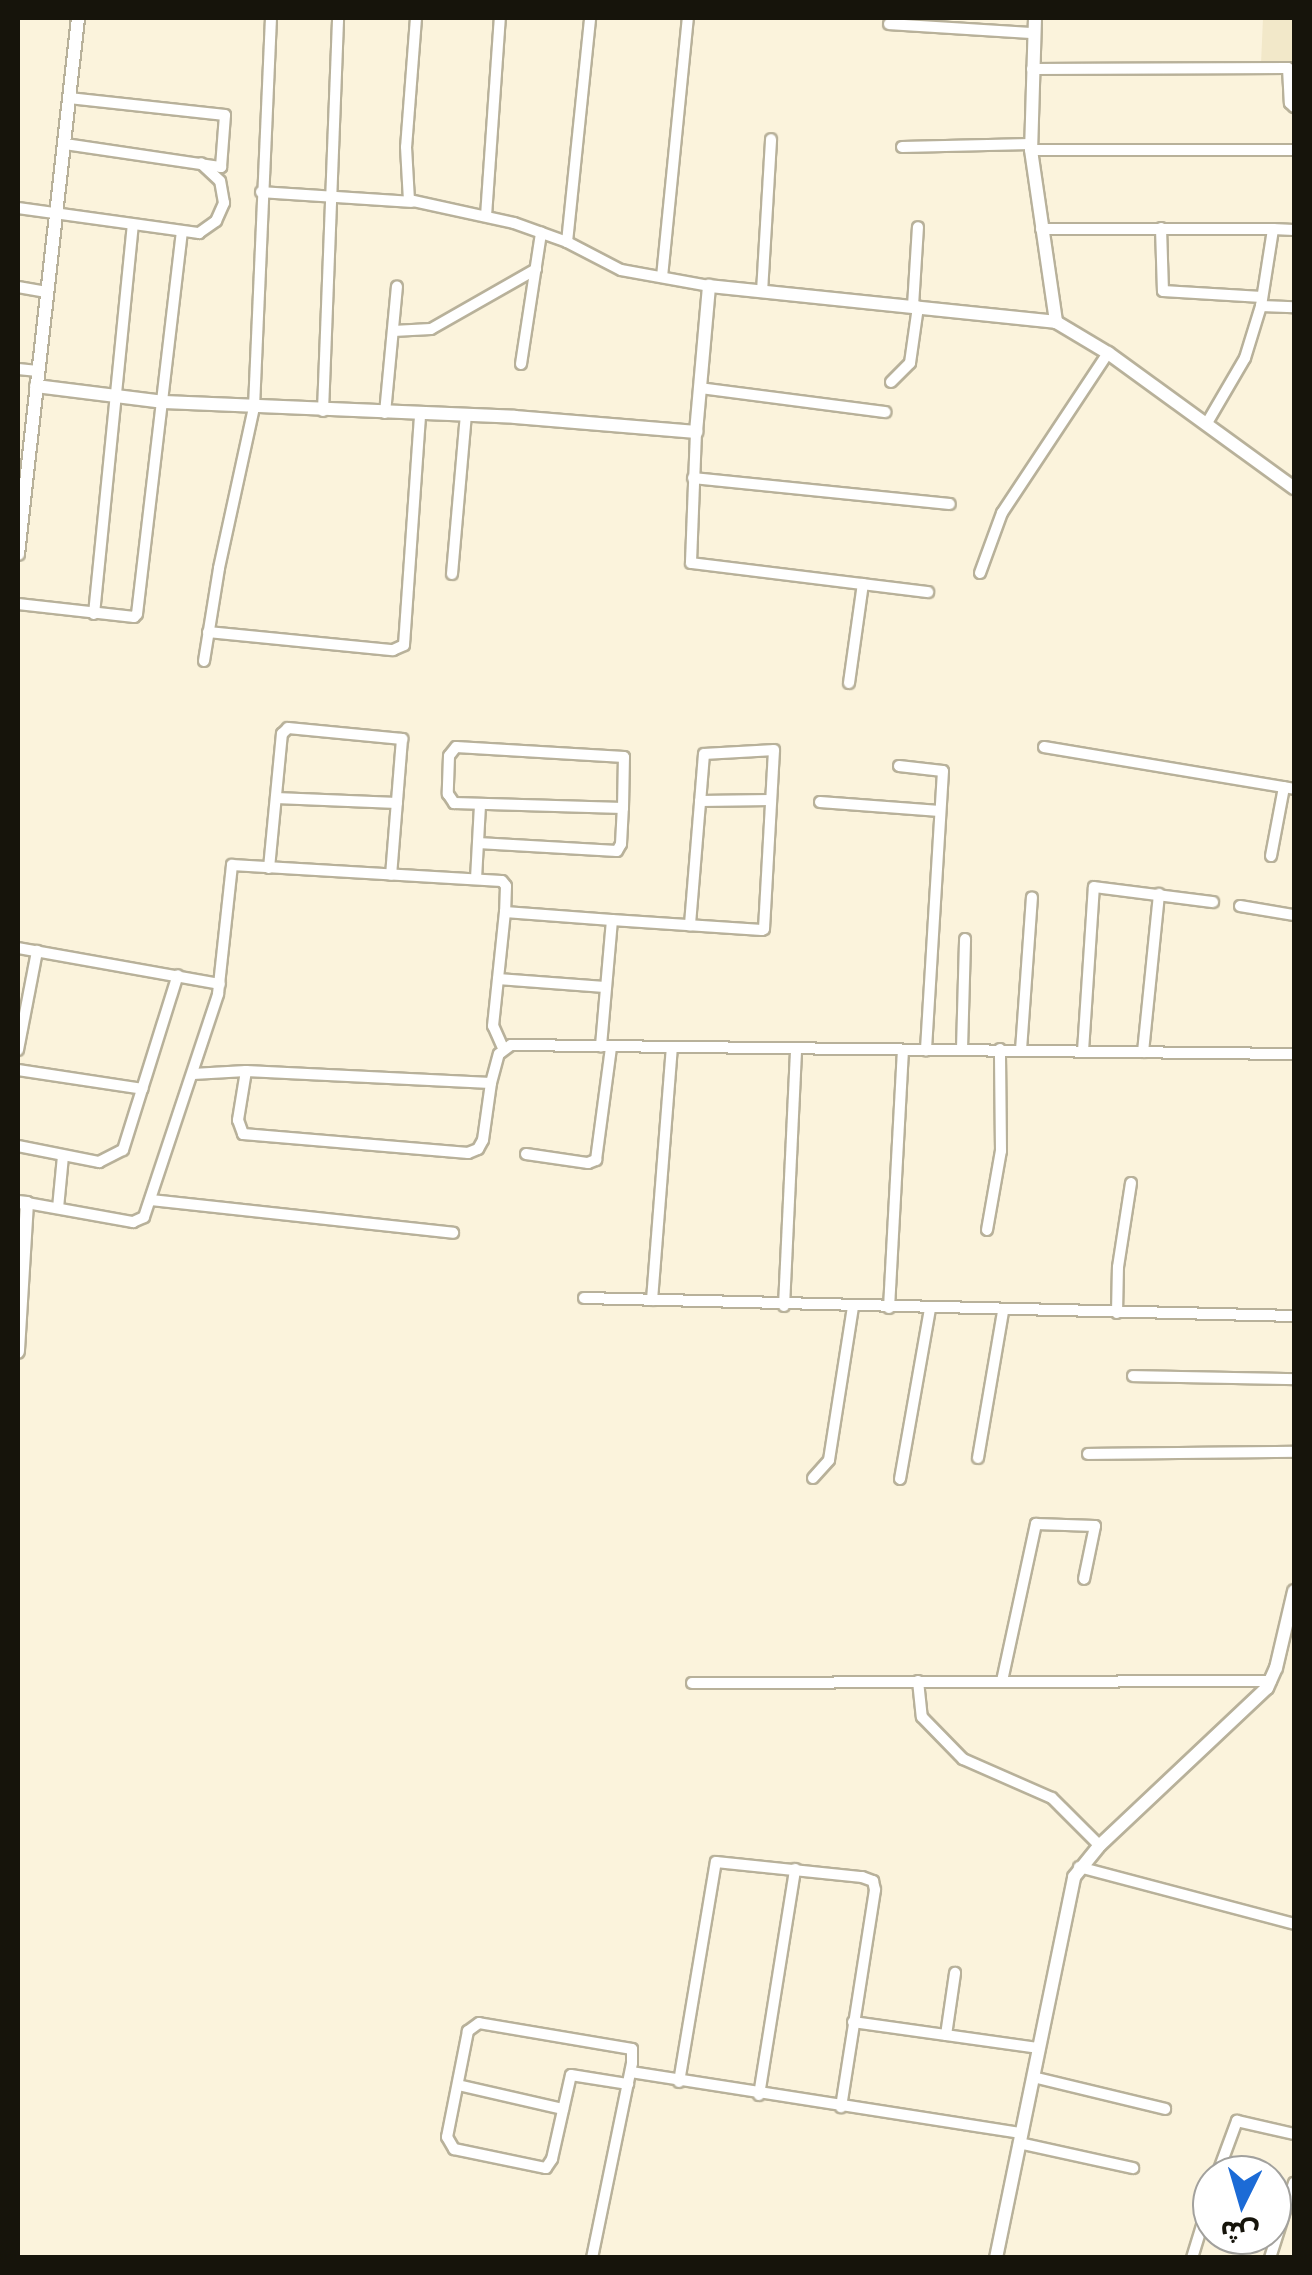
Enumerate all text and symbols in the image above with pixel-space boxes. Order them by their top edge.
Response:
north arrow [1192,2155,1292,2255]
text: ش [1219,2213,1260,2253]

